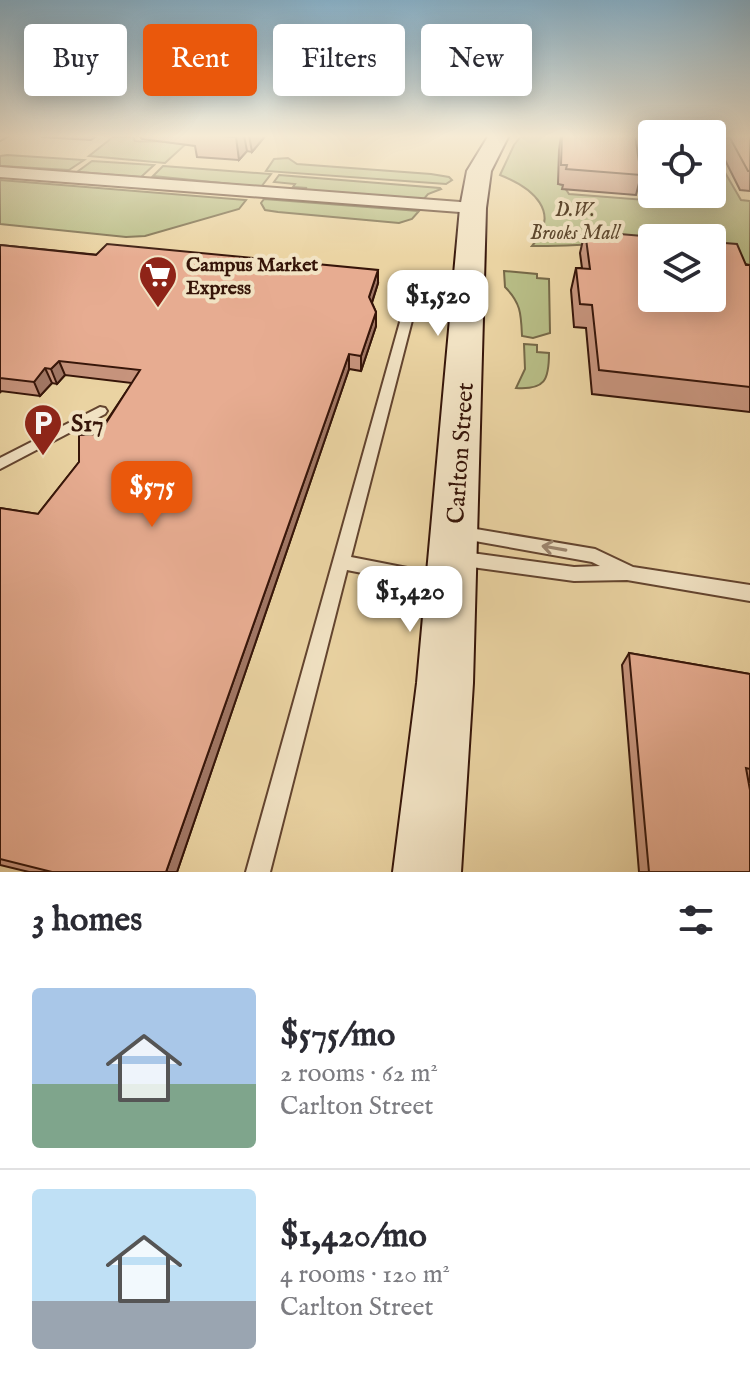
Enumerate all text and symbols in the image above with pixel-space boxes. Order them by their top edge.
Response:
chip: Buy [24,24,127,96]
chip: Rent [143,24,257,96]
chip: Filters [273,24,405,96]
chip: New [421,24,532,96]
map controls [638,120,726,312]
button: locate [638,120,726,208]
park label: D.W. Brooks Mall [530,198,622,246]
button: layers [638,224,726,312]
place label: Campus Market Express [186,253,318,301]
supermarket icon: Campus Market Express [137,254,179,309]
pin: $1,520 [373,270,503,338]
text: $1,520 [405,279,471,312]
street label: Carlton Street [441,381,482,525]
parking icon: S17 [22,402,64,457]
place label: S17 [71,409,103,440]
pin: $575 [105,461,199,529]
text: $575 [129,470,175,503]
one-way arrow [542,540,567,555]
pin: $1,420 [345,566,475,634]
text: $1,420 [375,575,445,608]
icon: filters [674,898,718,942]
text: 3 homes [32,899,142,942]
text: $575/mo [280,1014,395,1057]
icon: home [96,1020,192,1116]
text: 2 rooms · 62 m² [280,1057,438,1090]
text: Carlton Street [280,1090,433,1123]
text: $1,420/mo [280,1215,427,1258]
icon: home [96,1221,192,1317]
text: 4 rooms · 120 m² [280,1258,450,1291]
text: Carlton Street [280,1291,433,1324]

